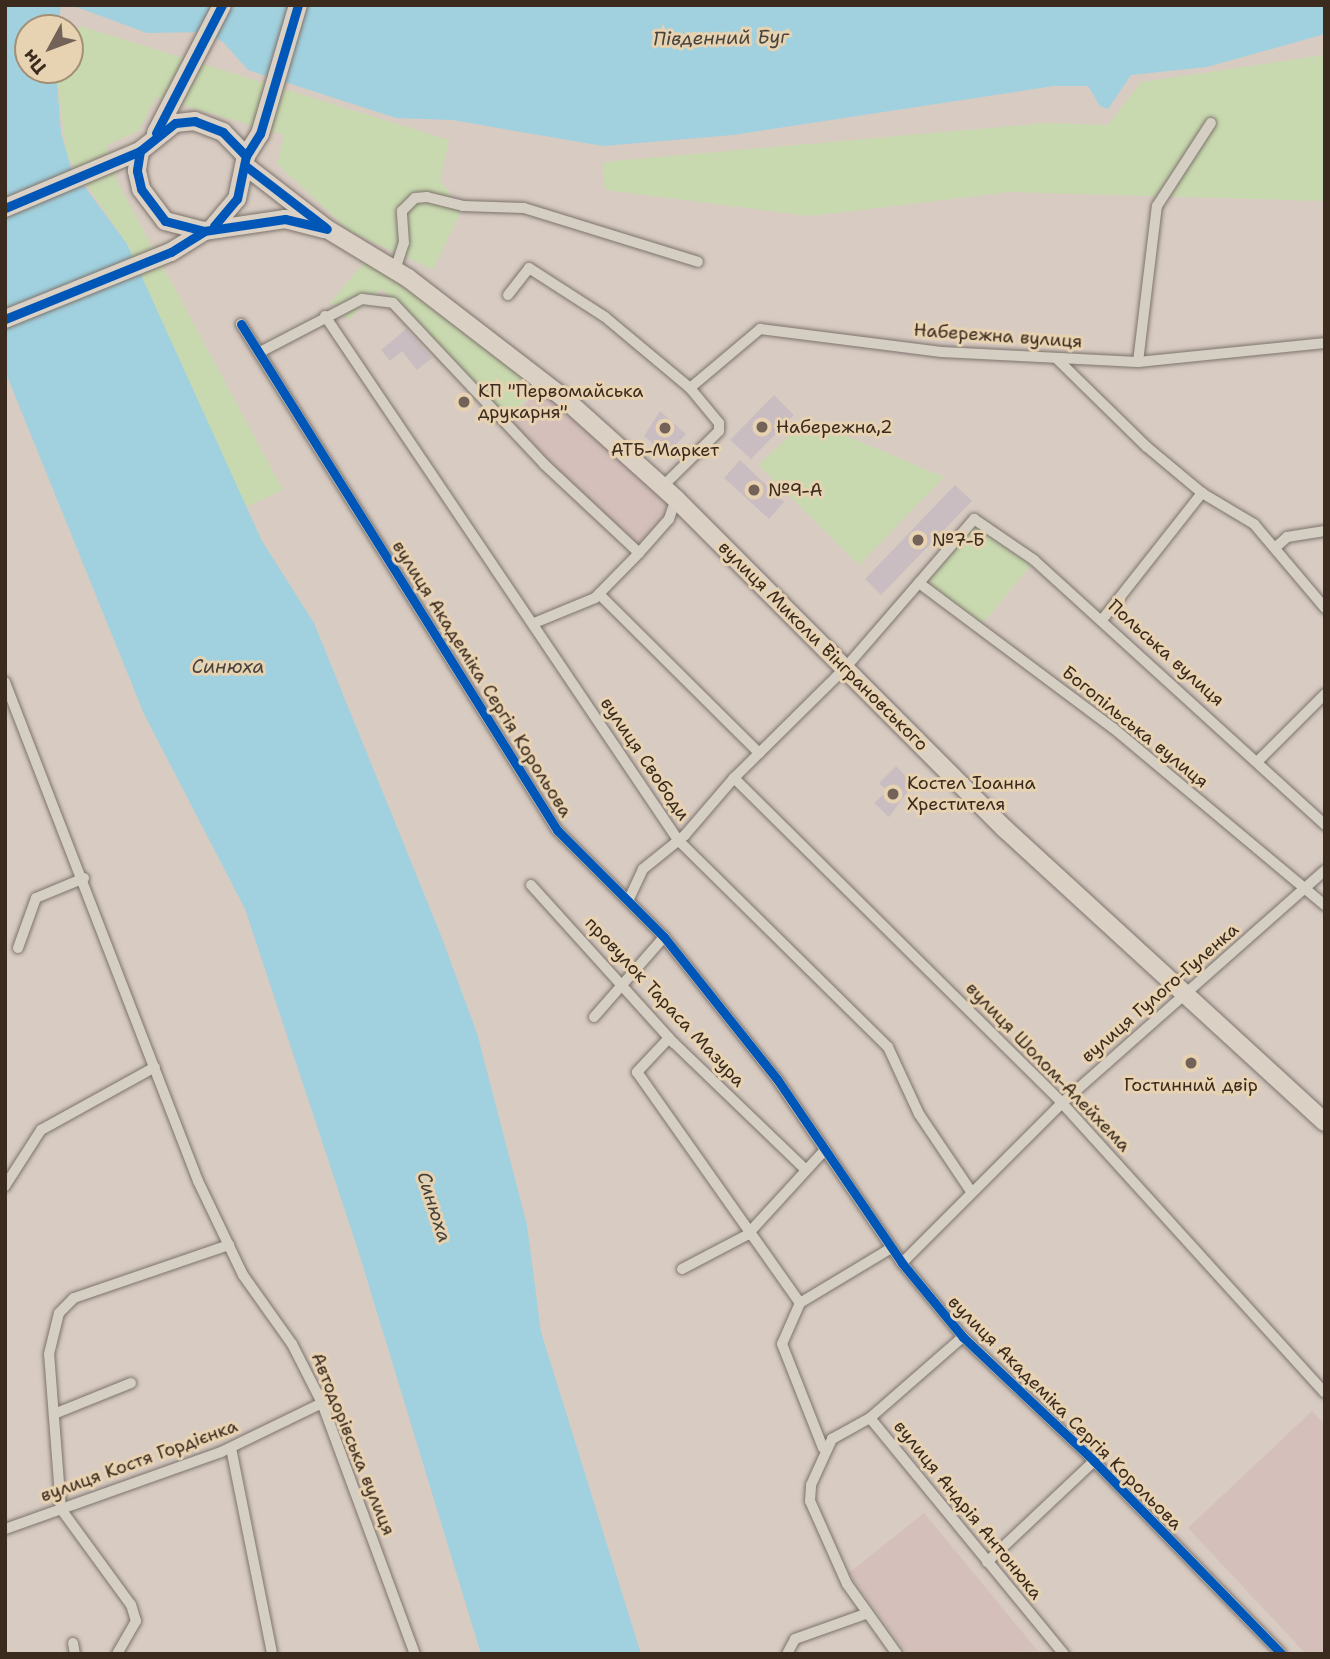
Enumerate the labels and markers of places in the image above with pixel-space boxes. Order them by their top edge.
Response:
place label: КП "Первомайська друкарня" [478,381,643,424]
marker: КП "Первомайська друкарня" [456,394,472,410]
place label: Набережна,2 [776,416,893,438]
marker: Набережна,2 [754,419,770,435]
marker: АТБ-Маркет [657,420,673,436]
place label: АТБ-Маркет [611,439,719,461]
place label: №9-А [768,479,823,501]
marker: №9-А [746,482,762,498]
place label: №7-Б [932,529,986,551]
marker: №7-Б [910,532,926,548]
place label: Костел Іоанна Хрестителя [907,773,1036,816]
marker: Костел Іоанна Хрестителя [885,786,901,802]
marker: Гостинний двір [1183,1055,1199,1071]
place label: Гостинний двір [1124,1074,1258,1096]

